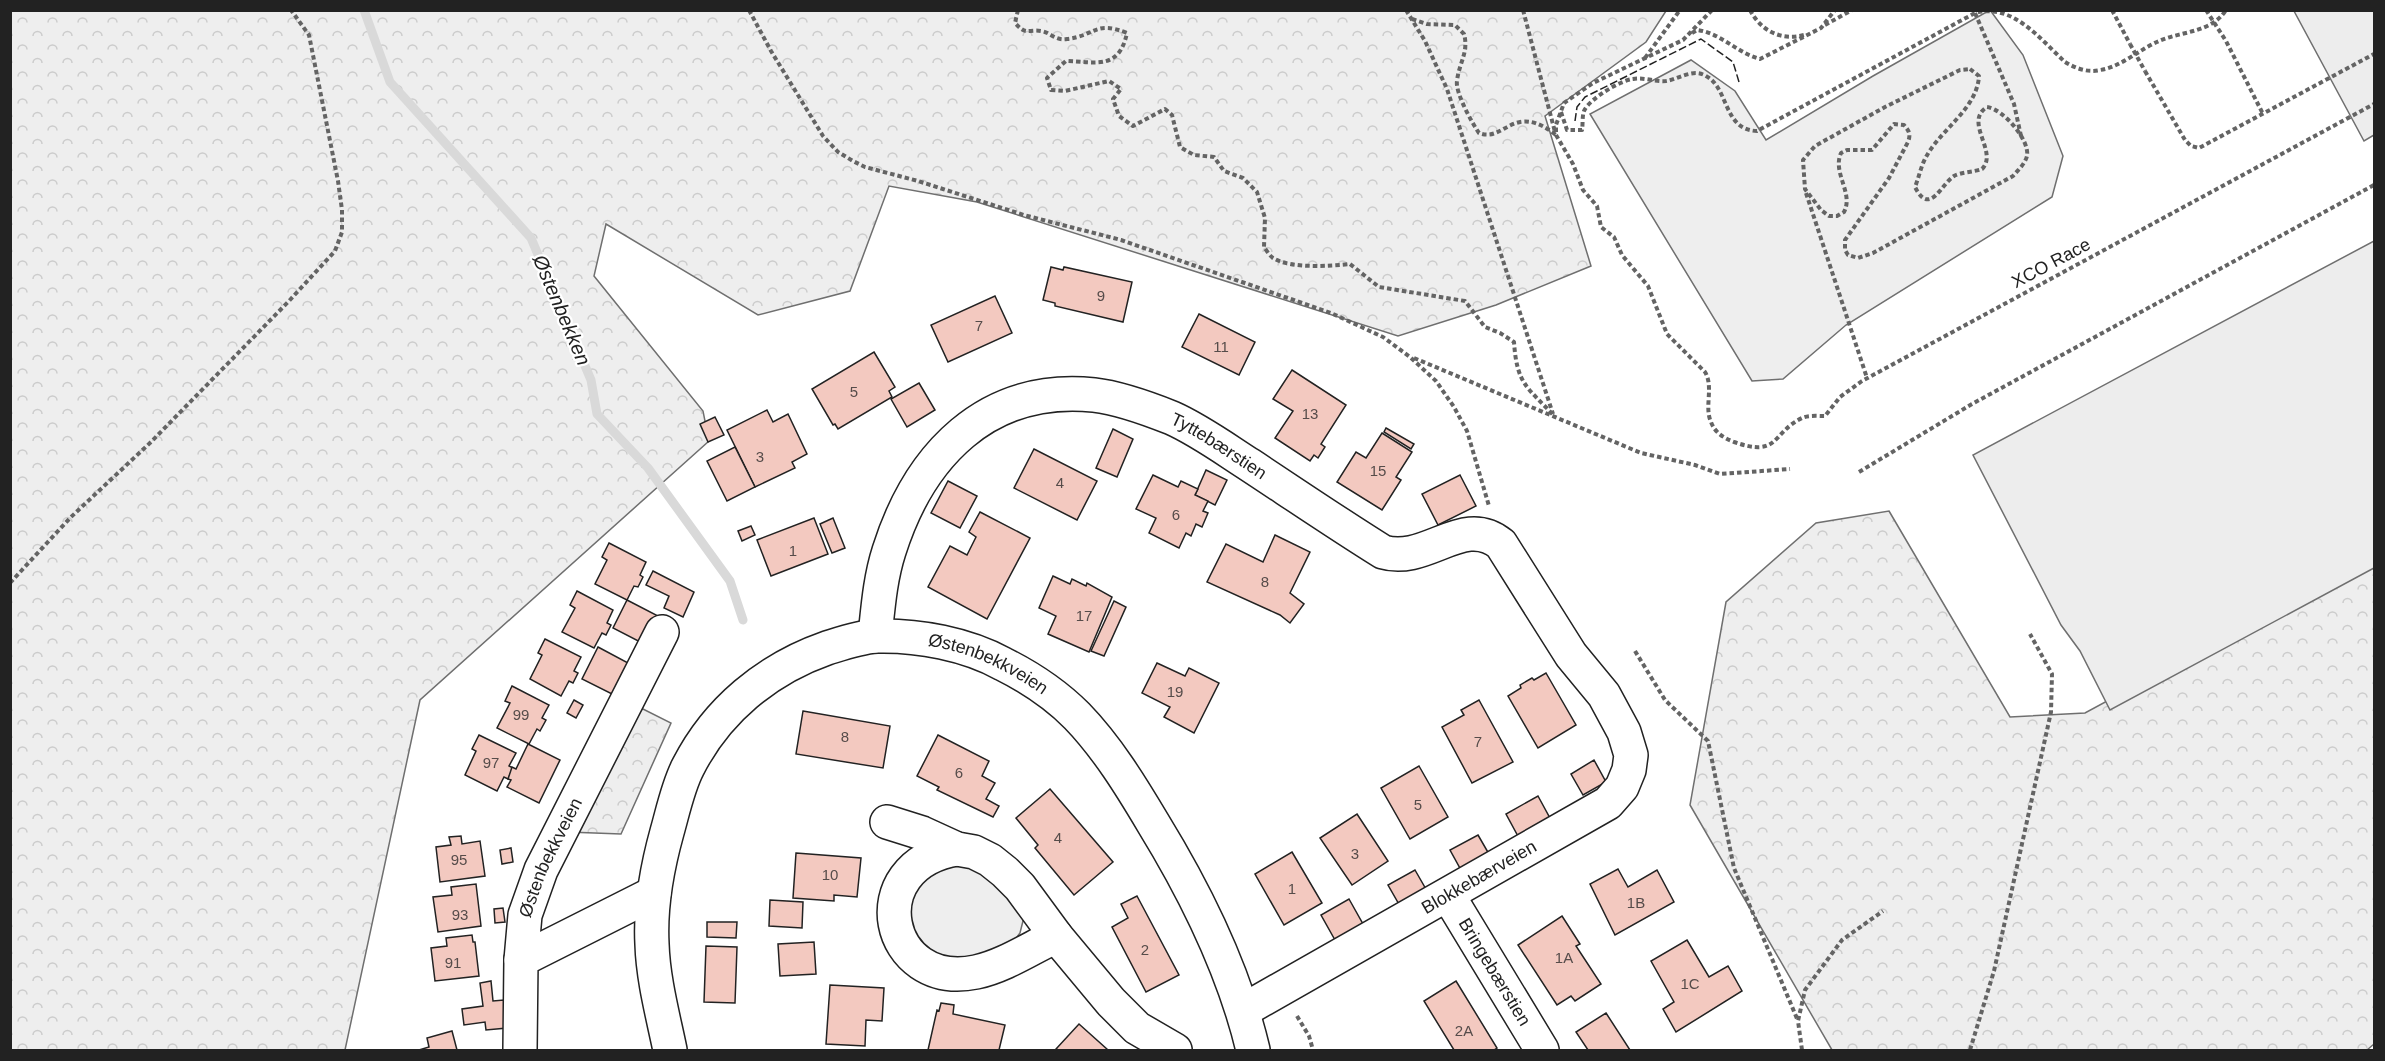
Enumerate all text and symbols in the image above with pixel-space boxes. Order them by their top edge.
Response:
street label: XCO Race [2008,234,2094,292]
water label: Østenbekken [528,251,595,369]
house number: 9 [1097,287,1105,304]
house number: 7 [975,317,983,334]
house number: 11 [1213,338,1229,355]
house number: 5 [850,383,858,400]
house number: 13 [1302,405,1318,422]
street label: Tyttebærstien [1168,409,1271,483]
house number: 3 [756,448,764,465]
house number: 15 [1370,462,1386,479]
house number: 4 [1056,474,1064,491]
house number: 6 [1172,506,1180,523]
house number: 1 [789,542,797,559]
house number: 8 [1261,573,1269,590]
house number: 17 [1076,607,1092,624]
street label: Østenbekkveien [927,630,1052,698]
house number: 19 [1167,683,1183,700]
house number: 99 [513,706,529,723]
house number: 8 [841,728,849,745]
house number: 7 [1474,733,1482,750]
house number: 97 [483,754,499,771]
house number: 6 [955,764,963,781]
street label: Østenbekkveien [515,794,586,920]
house number: 5 [1414,796,1422,813]
house number: 4 [1054,829,1062,846]
street label: Blokkebærveien [1418,836,1540,918]
house number: 3 [1351,845,1359,862]
house number: 95 [451,851,467,868]
house number: 10 [822,866,838,883]
house number: 1 [1288,880,1296,897]
house number: 1B [1627,894,1645,911]
house number: 93 [452,906,468,923]
street label: Bringebærstien [1454,915,1535,1029]
house number: 2 [1141,941,1149,958]
house number: 1A [1555,949,1573,966]
house number: 91 [445,954,461,971]
house number: 1C [1680,975,1700,992]
house number: 2A [1455,1022,1473,1039]

